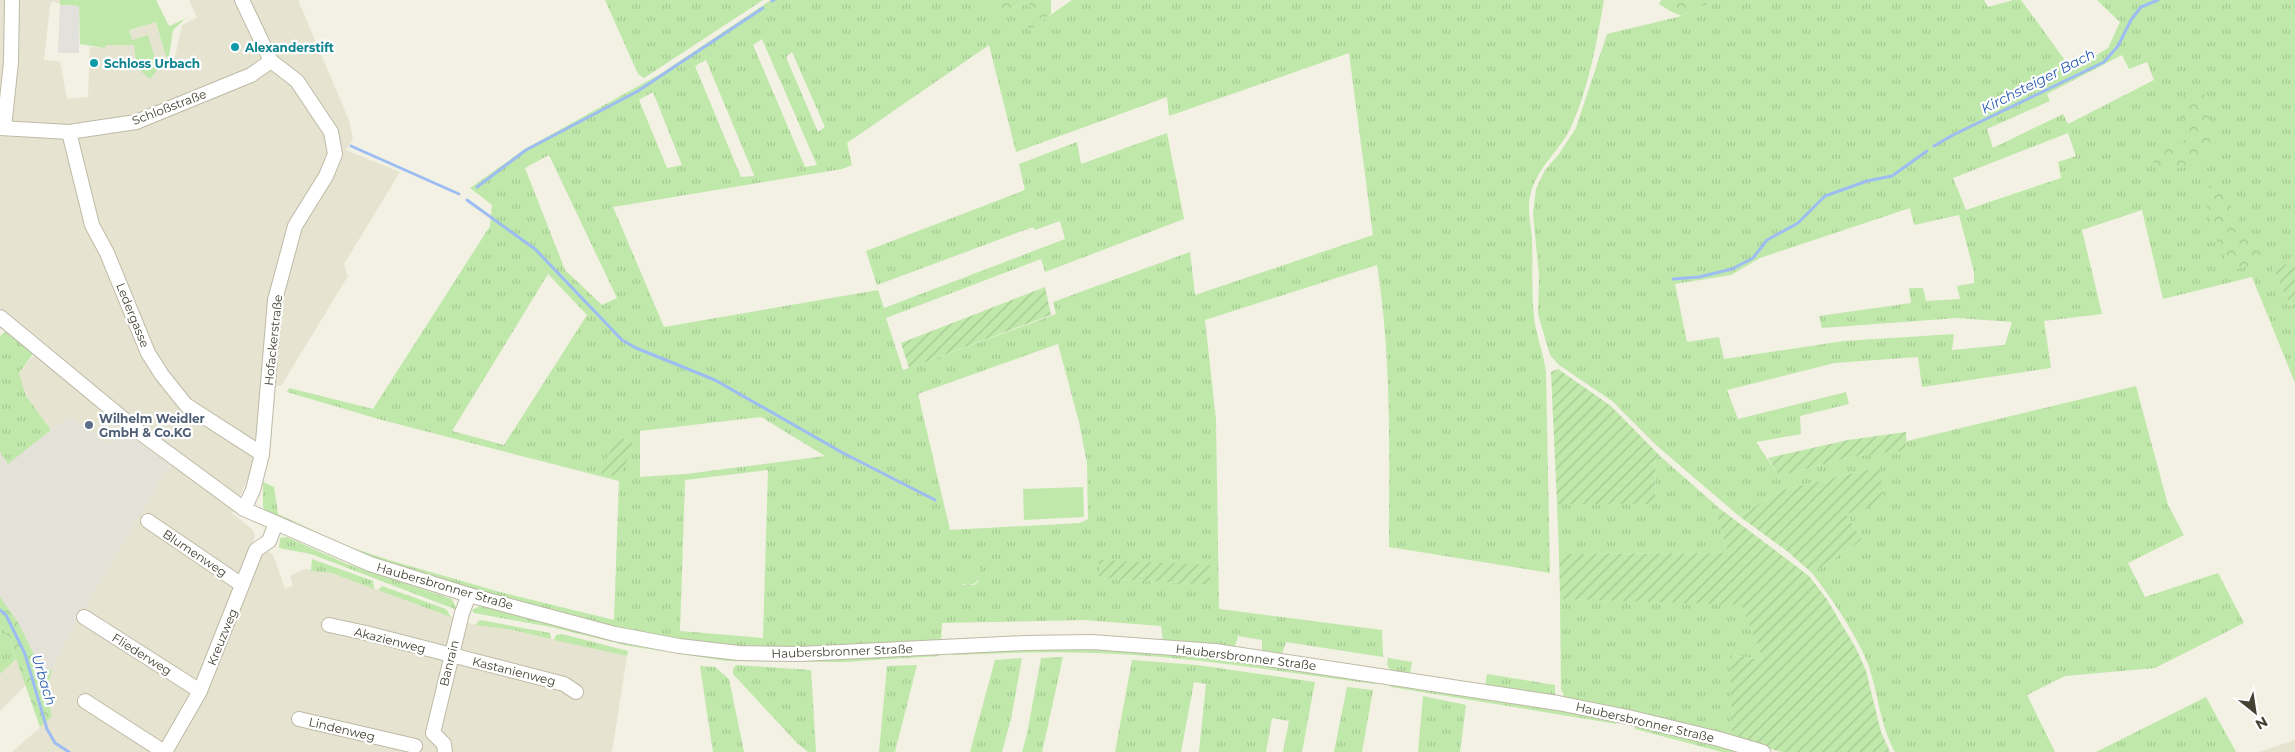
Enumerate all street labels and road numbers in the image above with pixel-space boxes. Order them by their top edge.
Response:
street label: Schloßstraße [130,86,208,128]
street label: Ledergasse [113,280,153,350]
street label: Hofackerstraße [261,294,285,386]
street label: Blumenweg [160,526,230,580]
street label: Haubersbronner Straße [375,559,515,613]
street label: Kreuzweg [204,606,240,668]
street label: Akazienweg [353,624,427,656]
street label: Fliederweg [109,630,175,678]
street label: Banrain [436,638,462,688]
street label: Haubersbronner Straße [771,641,913,661]
street label: Haubersbronner Straße [1175,641,1317,673]
street label: Kastanienweg [471,653,557,689]
street label: Haubersbronner Straße [1574,699,1716,745]
street label: Lindenweg [307,714,377,744]

